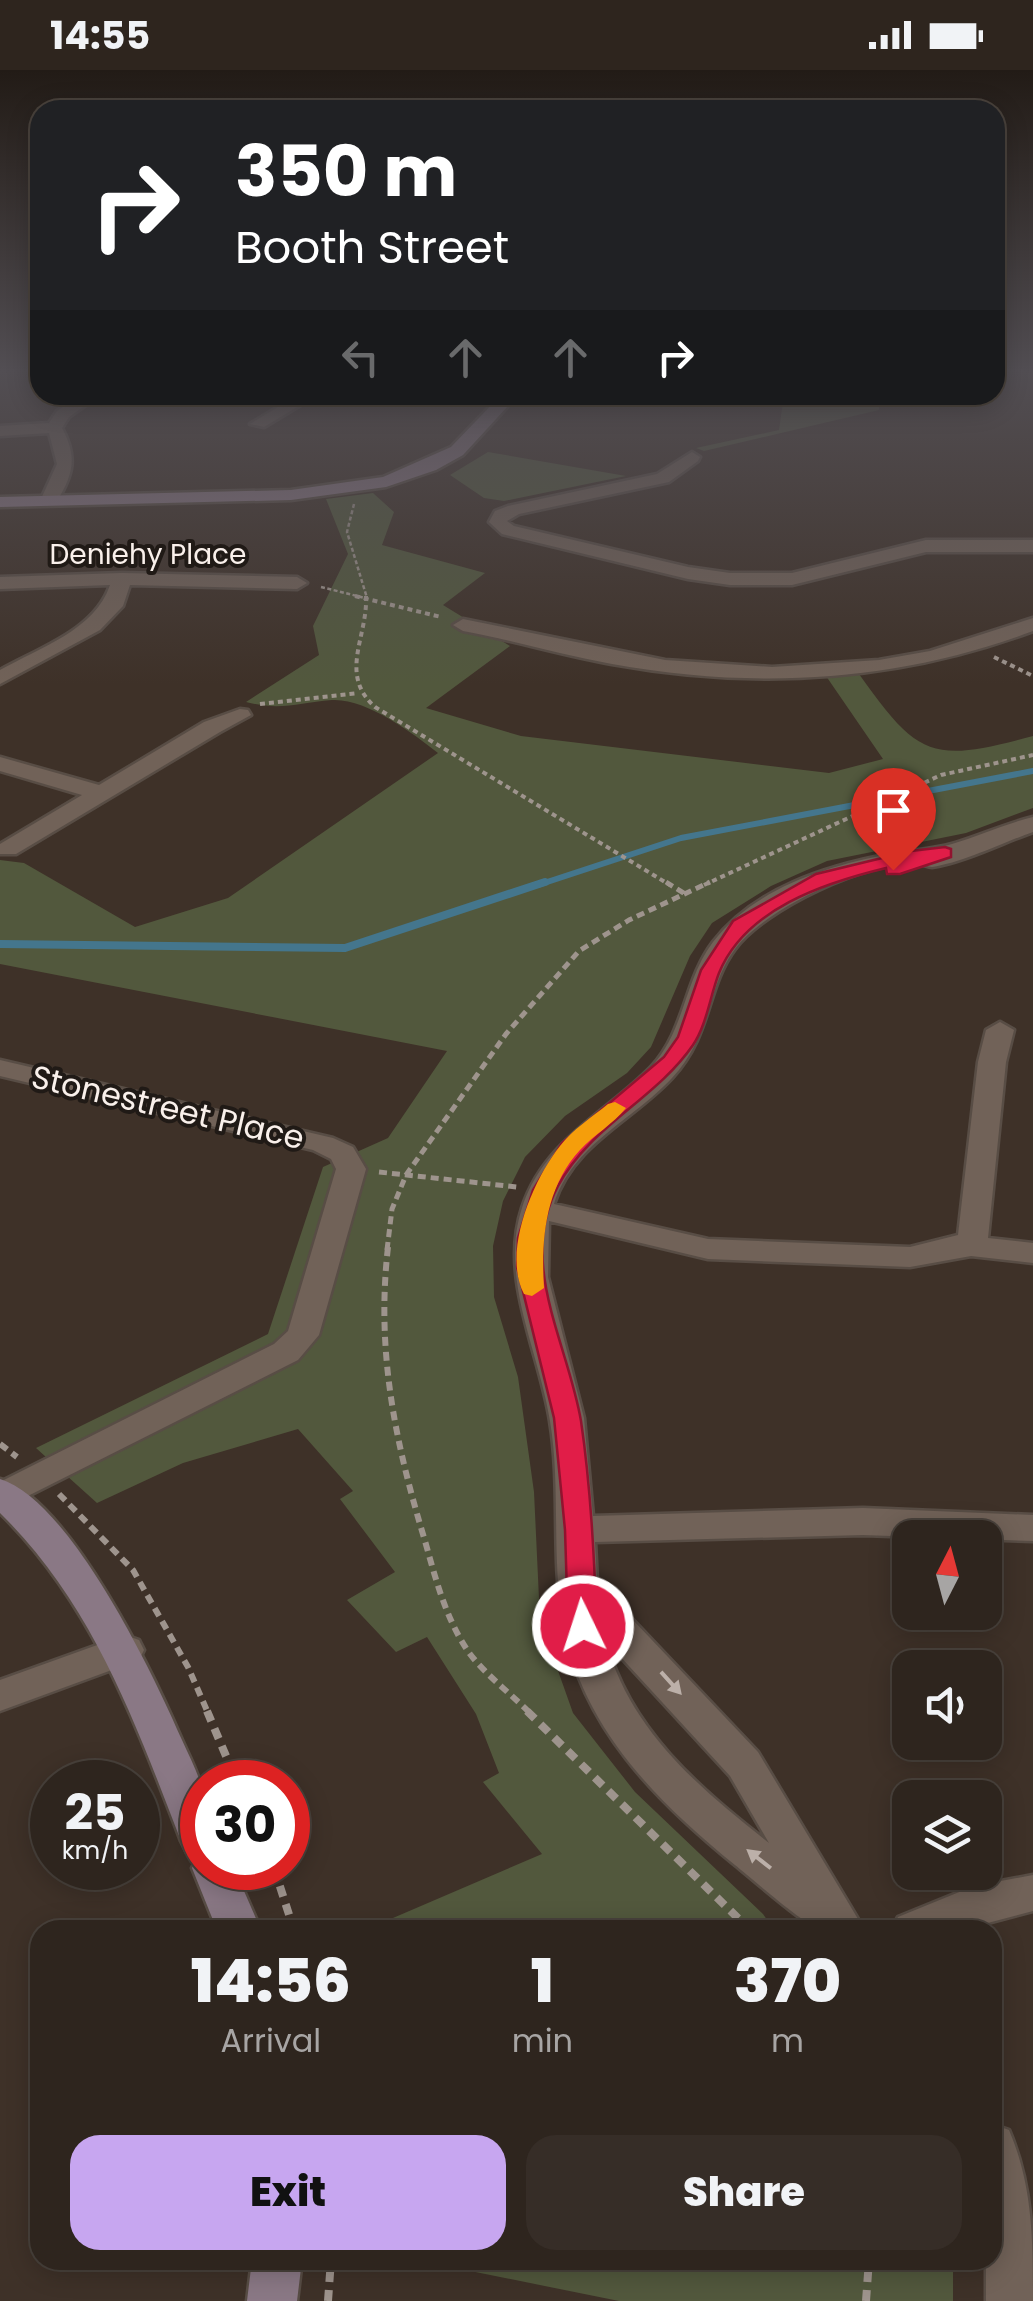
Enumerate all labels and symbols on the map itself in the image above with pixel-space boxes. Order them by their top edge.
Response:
street label: Deniehy Place [50,535,246,574]
pin [851,768,936,871]
street label: Stonestreet Place [27,1054,309,1160]
north arrow [892,1520,1002,1630]
position arrow [531,1574,635,1678]
one-way arrow [659,1670,681,1695]
speed limit sign: 30 [180,1760,310,1890]
one-way arrow [746,1849,772,1870]

